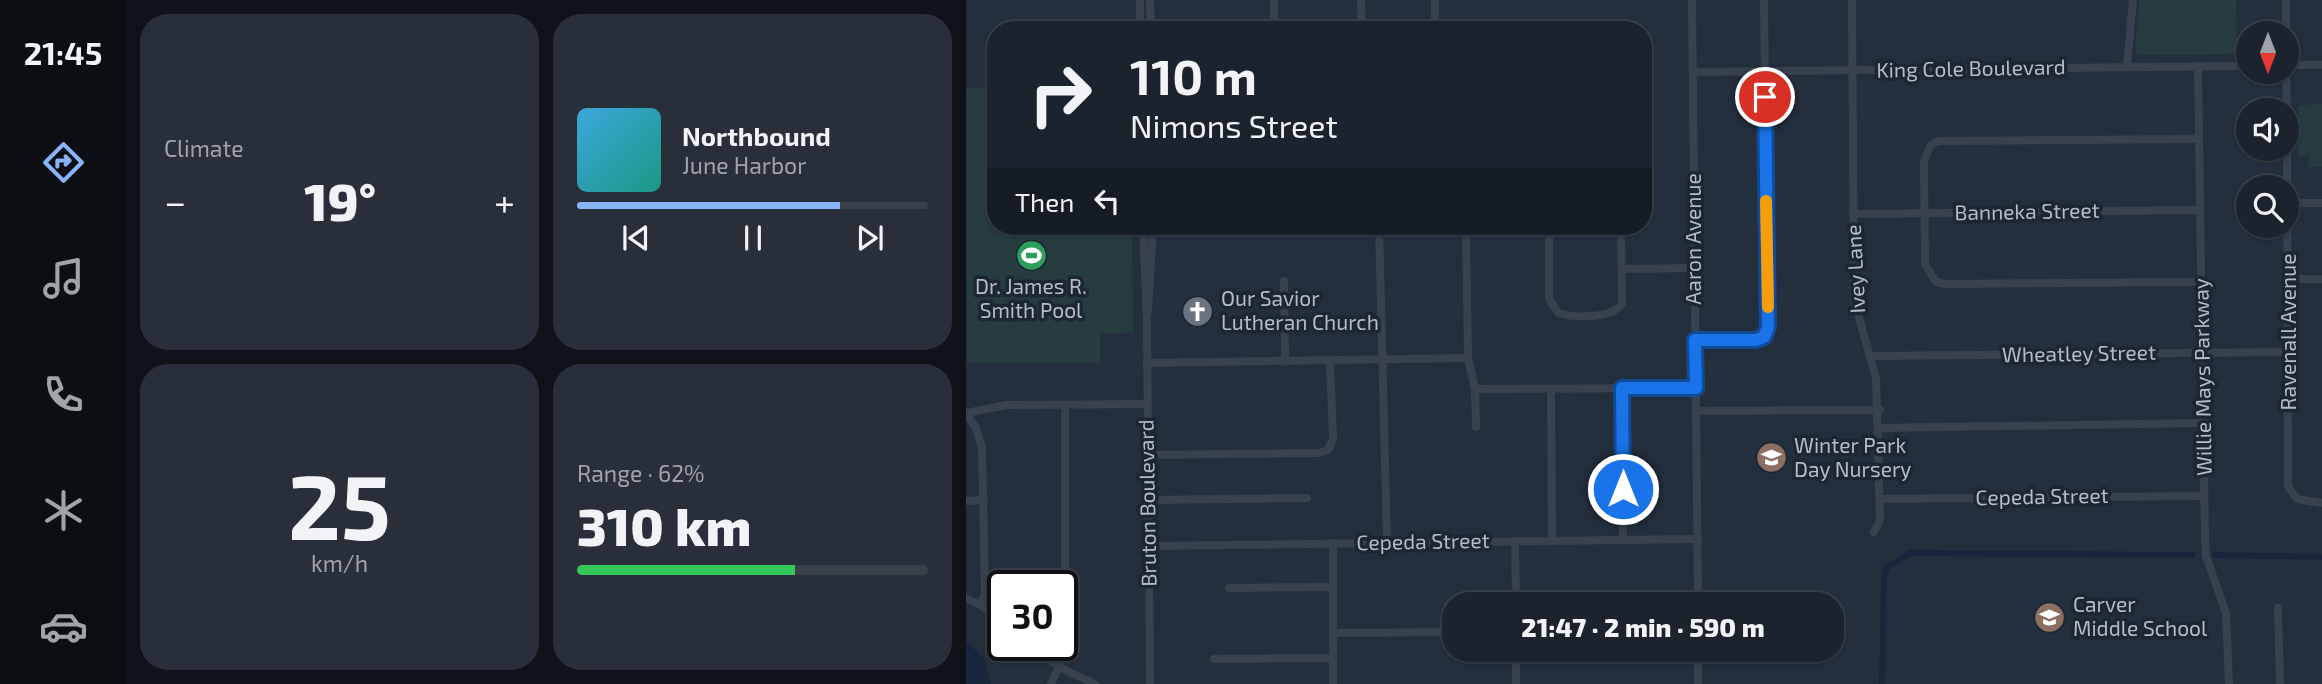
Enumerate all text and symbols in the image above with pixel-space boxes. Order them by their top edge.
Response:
north arrow [2236,21,2300,84]
map controls [2236,21,2299,238]
text: 21:45 [24,33,102,71]
text: 110 m [1130,46,1257,105]
icon: right [1015,49,1106,140]
street label: King Cole Boulevard [1876,53,2066,82]
pin [1735,67,1795,127]
icon: arrive [1746,78,1784,116]
button: sound [2236,98,2299,161]
text: Nimons Street [1130,106,1338,144]
text: Northbound [682,120,831,151]
text: Climate [164,134,244,162]
icon: directions [39,138,88,187]
text: June Harbor [682,151,806,179]
text: 19° [304,169,376,231]
street label: Aaron Avenue [1680,173,1705,305]
button: search [2236,175,2299,238]
text: − [164,178,186,224]
text: + [494,178,515,224]
icon: left [1088,182,1126,220]
text: Then [1015,186,1074,217]
street label: Banneka Street [1954,197,2100,224]
icon: previous [617,219,655,257]
icon: pause [734,219,772,257]
icon: next [851,219,889,257]
street label: Ivey Lane [1840,224,1869,314]
sports icon: Dr. James R. Smith Pool [1014,238,1048,272]
street label: Ravenall Avenue [2275,253,2300,411]
icon: music [39,254,88,303]
place label: Dr. James R. Smith Pool [975,273,1087,322]
street label: Willie Mays Parkway [2187,278,2216,476]
place label: Our Savior Lutheran Church [1221,285,1379,334]
church icon: Our Savior Lutheran Church [1181,294,1215,328]
street label: Wheatley Street [2002,339,2156,366]
icon: phone [39,370,88,419]
street label: Bruton Boulevard [1133,419,1160,587]
place label: Winter Park Day Nursery [1794,432,1911,481]
school or university icon: Winter Park Day Nursery [1754,441,1788,475]
text: 25 [288,449,391,558]
position arrow [1586,452,1660,526]
text: Range · 62% [577,459,705,487]
street label: Cepeda Street [1975,482,2109,509]
icon: climate [39,486,88,535]
text: 310 km [577,494,751,556]
street label: Cepeda Street [1356,527,1490,554]
text: km/h [311,549,368,577]
speed limit sign: 30 [987,570,1078,661]
place label: Carver Middle School [2073,591,2208,640]
school or university icon: Carver Middle School [2033,600,2067,634]
icon: car [39,602,88,651]
text: 21:47 · 2 min · 590 m [1521,611,1765,642]

